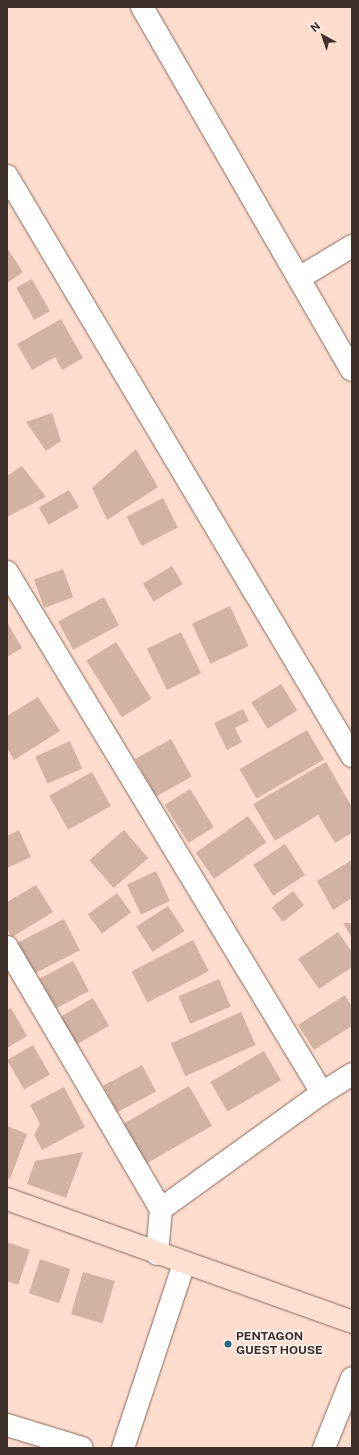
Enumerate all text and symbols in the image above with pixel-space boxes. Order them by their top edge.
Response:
north arrow [303,16,343,56]
text: N [308,19,322,34]
place label: PENTAGON GUEST HOUSE [236,1330,323,1358]
marker: PENTAGON GUEST HOUSE [223,1339,233,1349]

